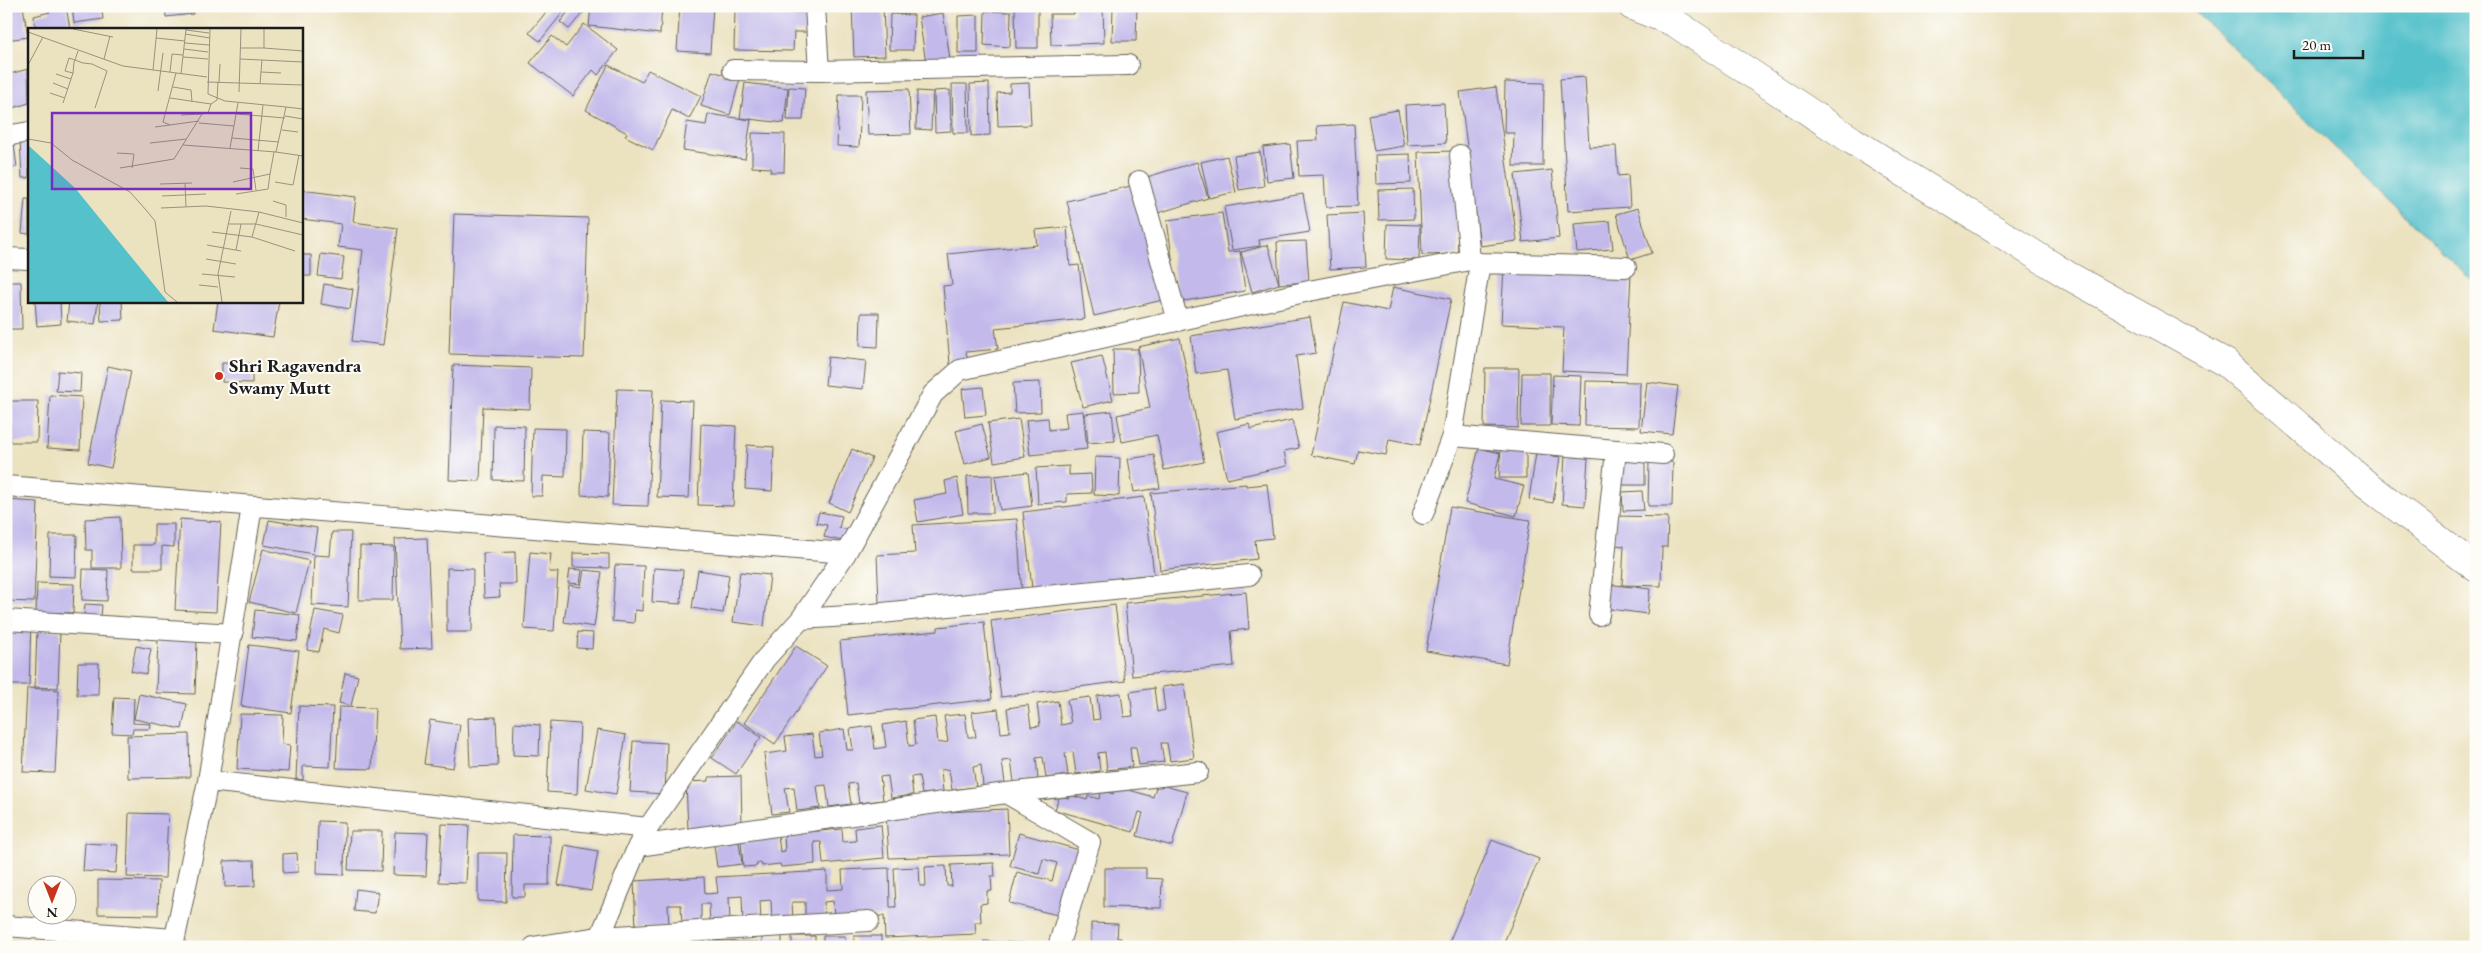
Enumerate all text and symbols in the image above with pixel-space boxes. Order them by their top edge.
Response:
inset map [28,28,302,302]
scale bar [2294,28,2363,60]
text: 20 m [2302,35,2331,54]
place label: Shri Ragavendra Swamy Mutt [229,353,362,400]
marker: Shri Ragavendra Swamy Mutt [213,370,225,382]
north arrow [28,876,78,926]
text: N [46,904,58,922]

